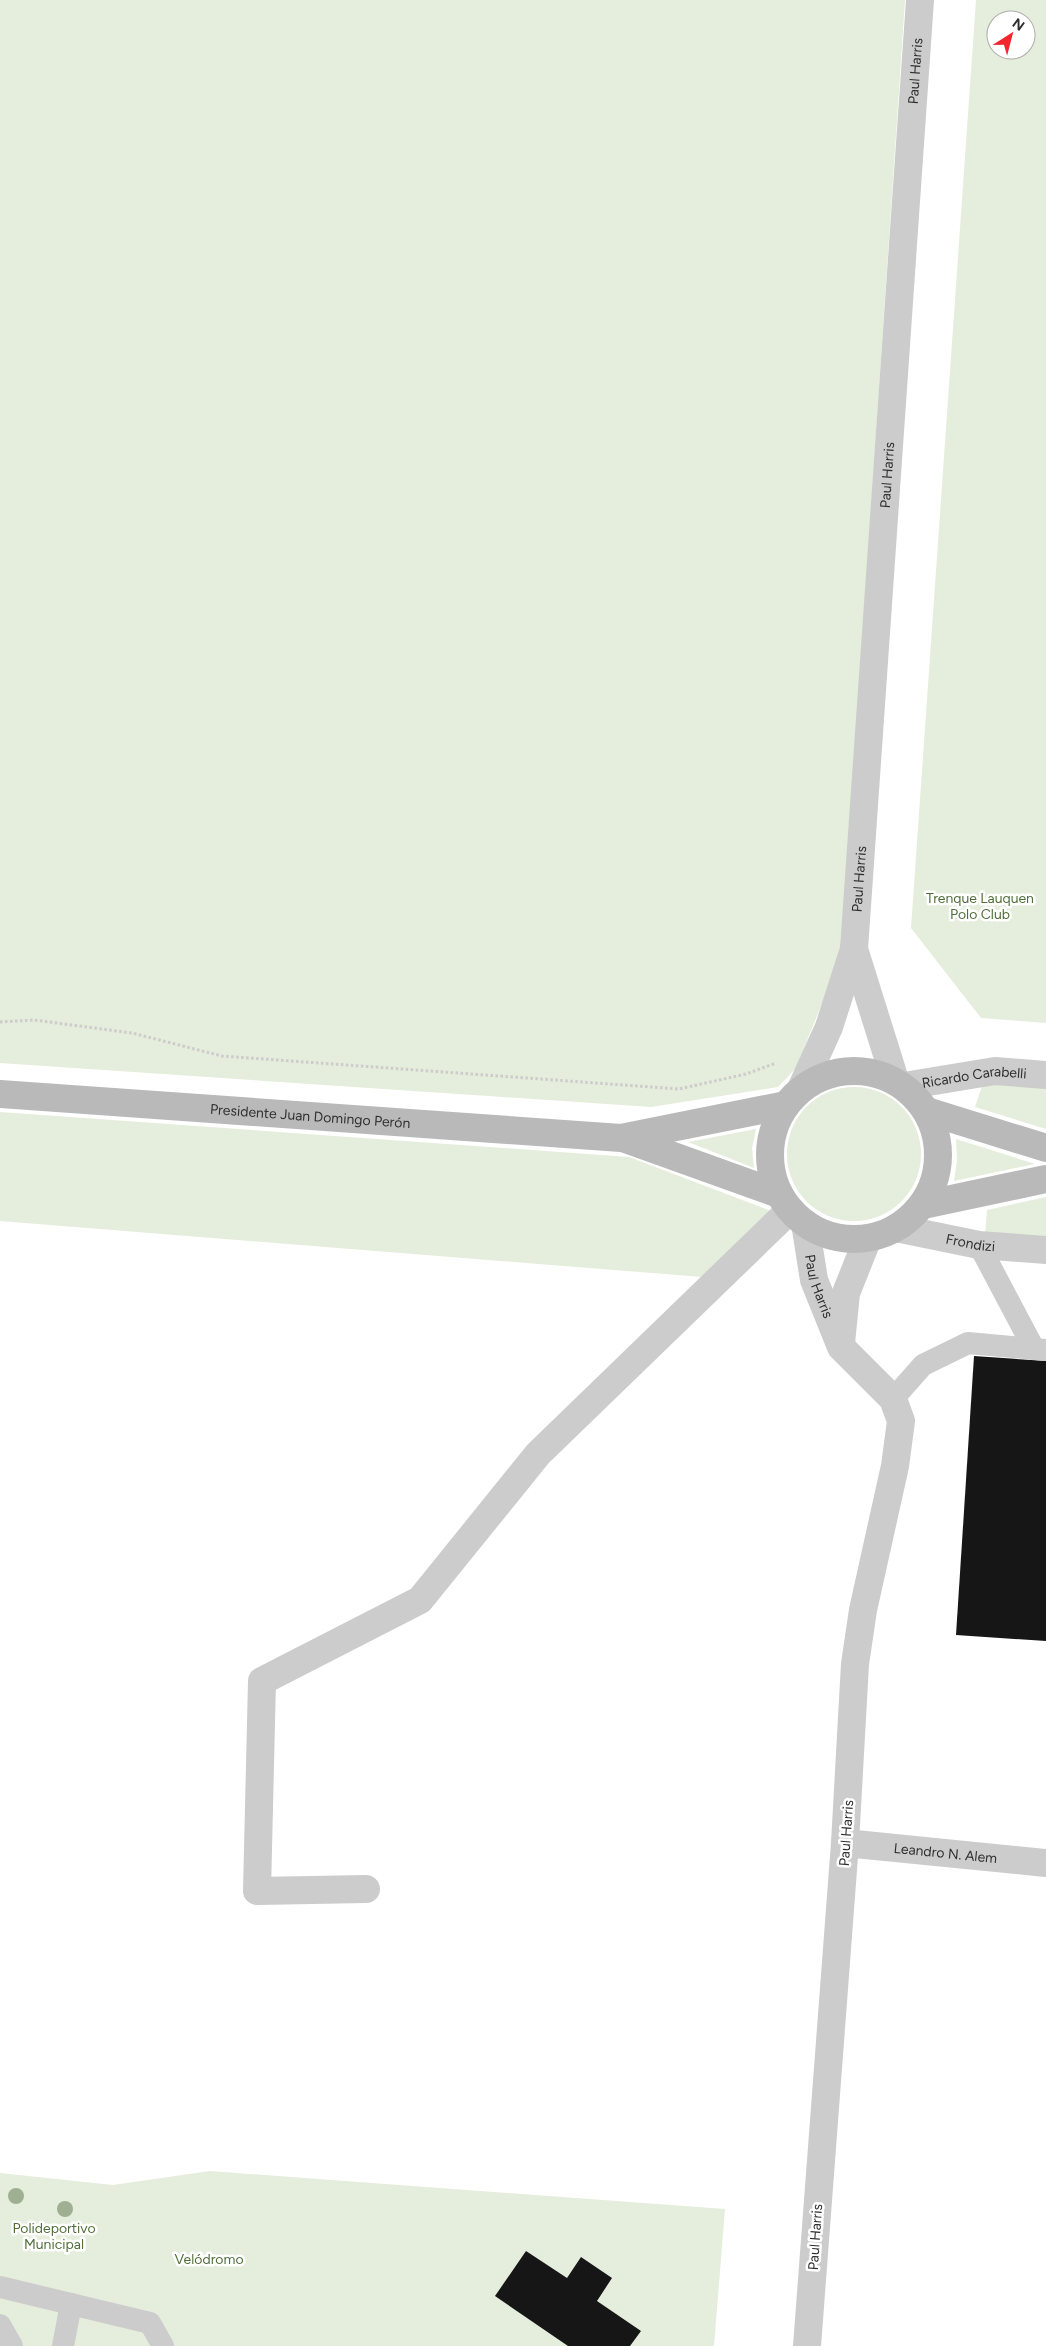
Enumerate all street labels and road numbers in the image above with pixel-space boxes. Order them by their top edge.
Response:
street label: Paul Harris [905,37,926,105]
street label: Paul Harris [877,441,898,509]
street label: Paul Harris [849,845,870,913]
street label: Ricardo Carabelli [921,1063,1027,1092]
street label: Presidente Juan Domingo Perón [210,1101,411,1132]
street label: Frondizi [944,1230,996,1255]
street label: Paul Harris [801,1253,837,1321]
street label: Paul Harris [836,1799,857,1867]
street label: Leandro N. Alem [893,1840,998,1867]
street label: Paul Harris [805,2203,826,2271]

